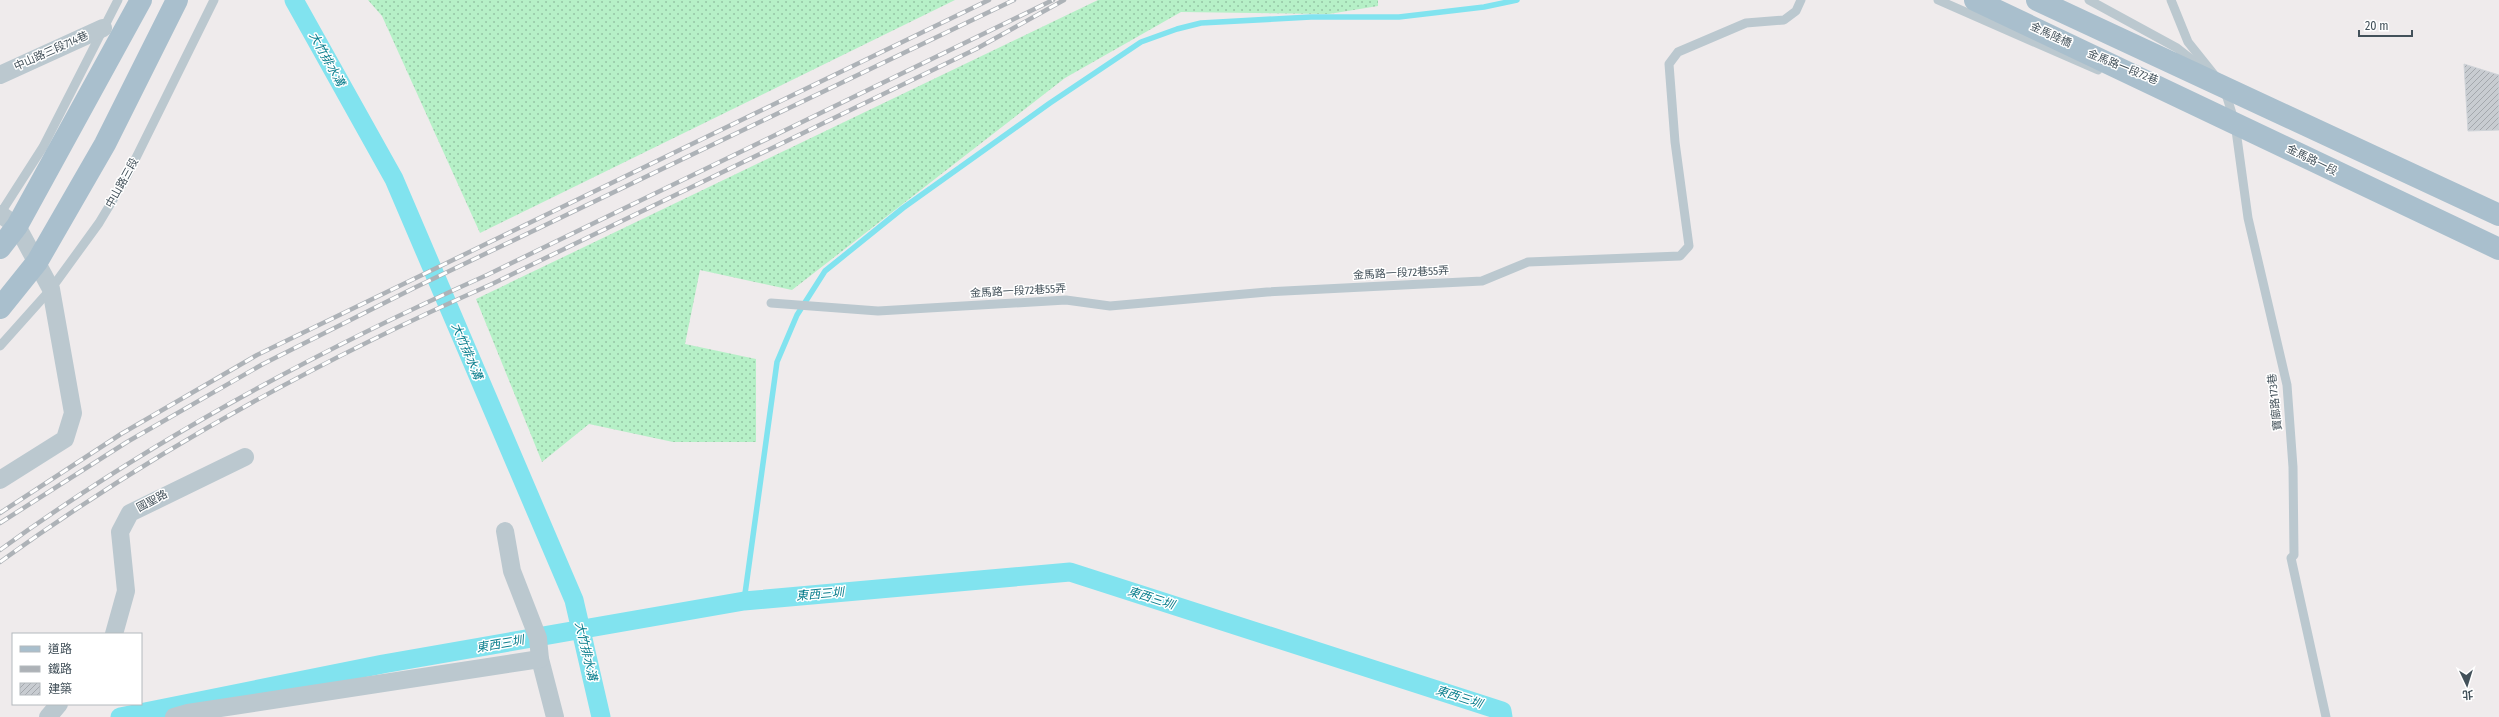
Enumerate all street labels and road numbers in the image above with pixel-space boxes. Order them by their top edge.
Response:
street label: 金馬陸橋 [2028,20,2074,50]
street label: 中山路三段714巷 [12,29,90,73]
street label: 金馬路一段72巷 [2086,47,2160,87]
street label: 金馬路一段 [2284,142,2340,178]
street label: 中山路三段 [103,156,141,210]
street label: 金馬路一段72巷55弄 [1353,264,1449,282]
street label: 金馬路一段72巷55弄 [970,282,1066,300]
street label: 寶廍路173巷 [2266,373,2284,431]
street label: 國聖路 [134,488,170,514]

